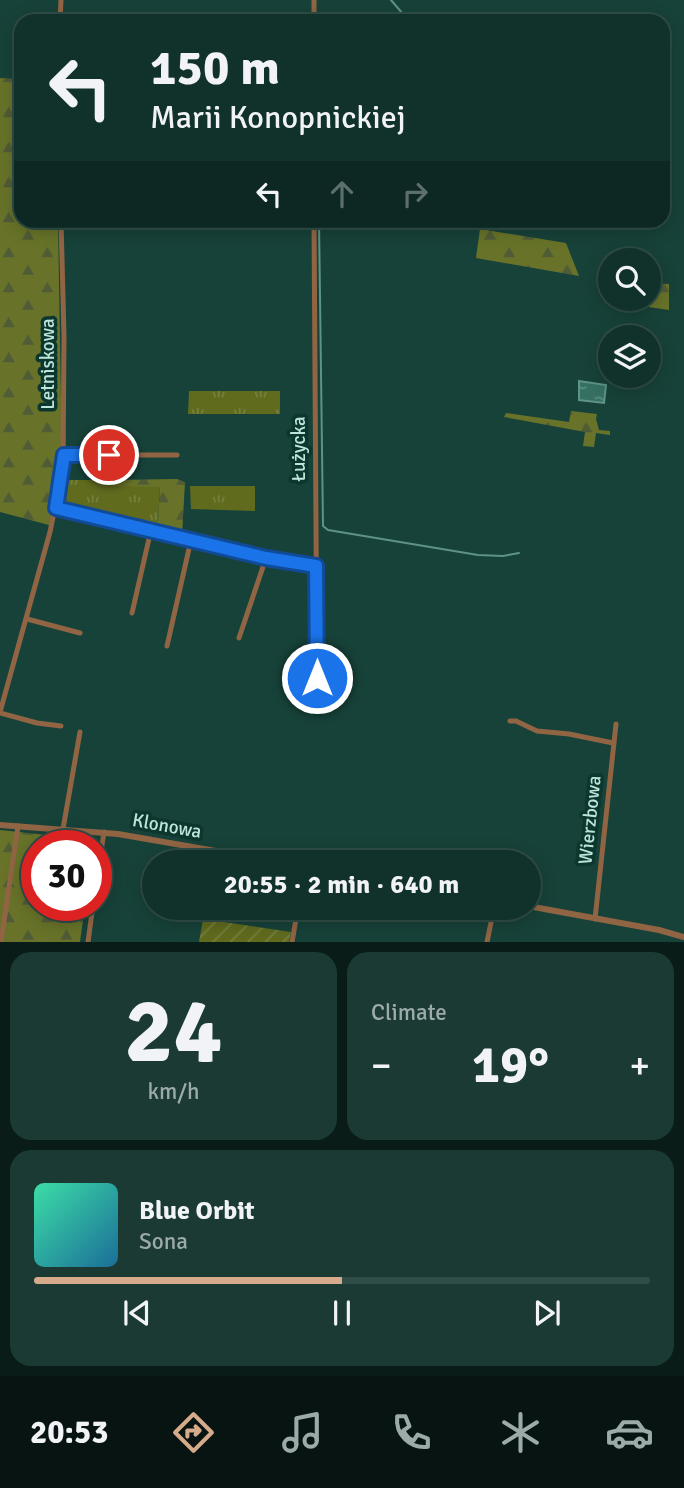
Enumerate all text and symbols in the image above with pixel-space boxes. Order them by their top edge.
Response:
text: 150 m [150,38,280,98]
icon: left [35,42,126,133]
text: Marii Konopnickiej [150,98,406,137]
icon: left [250,175,288,213]
icon: ahead [323,175,361,213]
icon: right [396,175,434,213]
map controls [598,248,661,388]
button: search [598,248,661,311]
street label: Letniskowa [36,318,60,410]
button: layers [598,325,661,388]
street label: Łużycka [287,416,311,482]
pin [79,425,139,485]
icon: arrive [90,436,128,474]
position arrow [280,641,354,715]
street label: Wierzbowa [573,774,607,866]
street label: Klonowa [131,808,203,844]
speed limit sign: 30 [21,830,112,921]
text: 20:55 · 2 min · 640 m [224,869,459,901]
text: 24 [124,975,223,1088]
text: Climate [371,998,447,1027]
text: 19° [472,1033,549,1097]
text: − [371,1042,392,1089]
text: + [629,1042,650,1089]
text: km/h [147,1077,200,1106]
text: Blue Orbit [139,1195,255,1227]
text: Sona [139,1227,188,1256]
icon: previous [118,1294,156,1332]
icon: pause [323,1294,361,1332]
icon: next [528,1294,566,1332]
icon: directions [169,1408,218,1457]
icon: music [278,1408,327,1457]
icon: phone [387,1408,436,1457]
icon: climate [496,1408,545,1457]
icon: car [605,1408,654,1457]
text: 20:53 [30,1413,109,1452]

